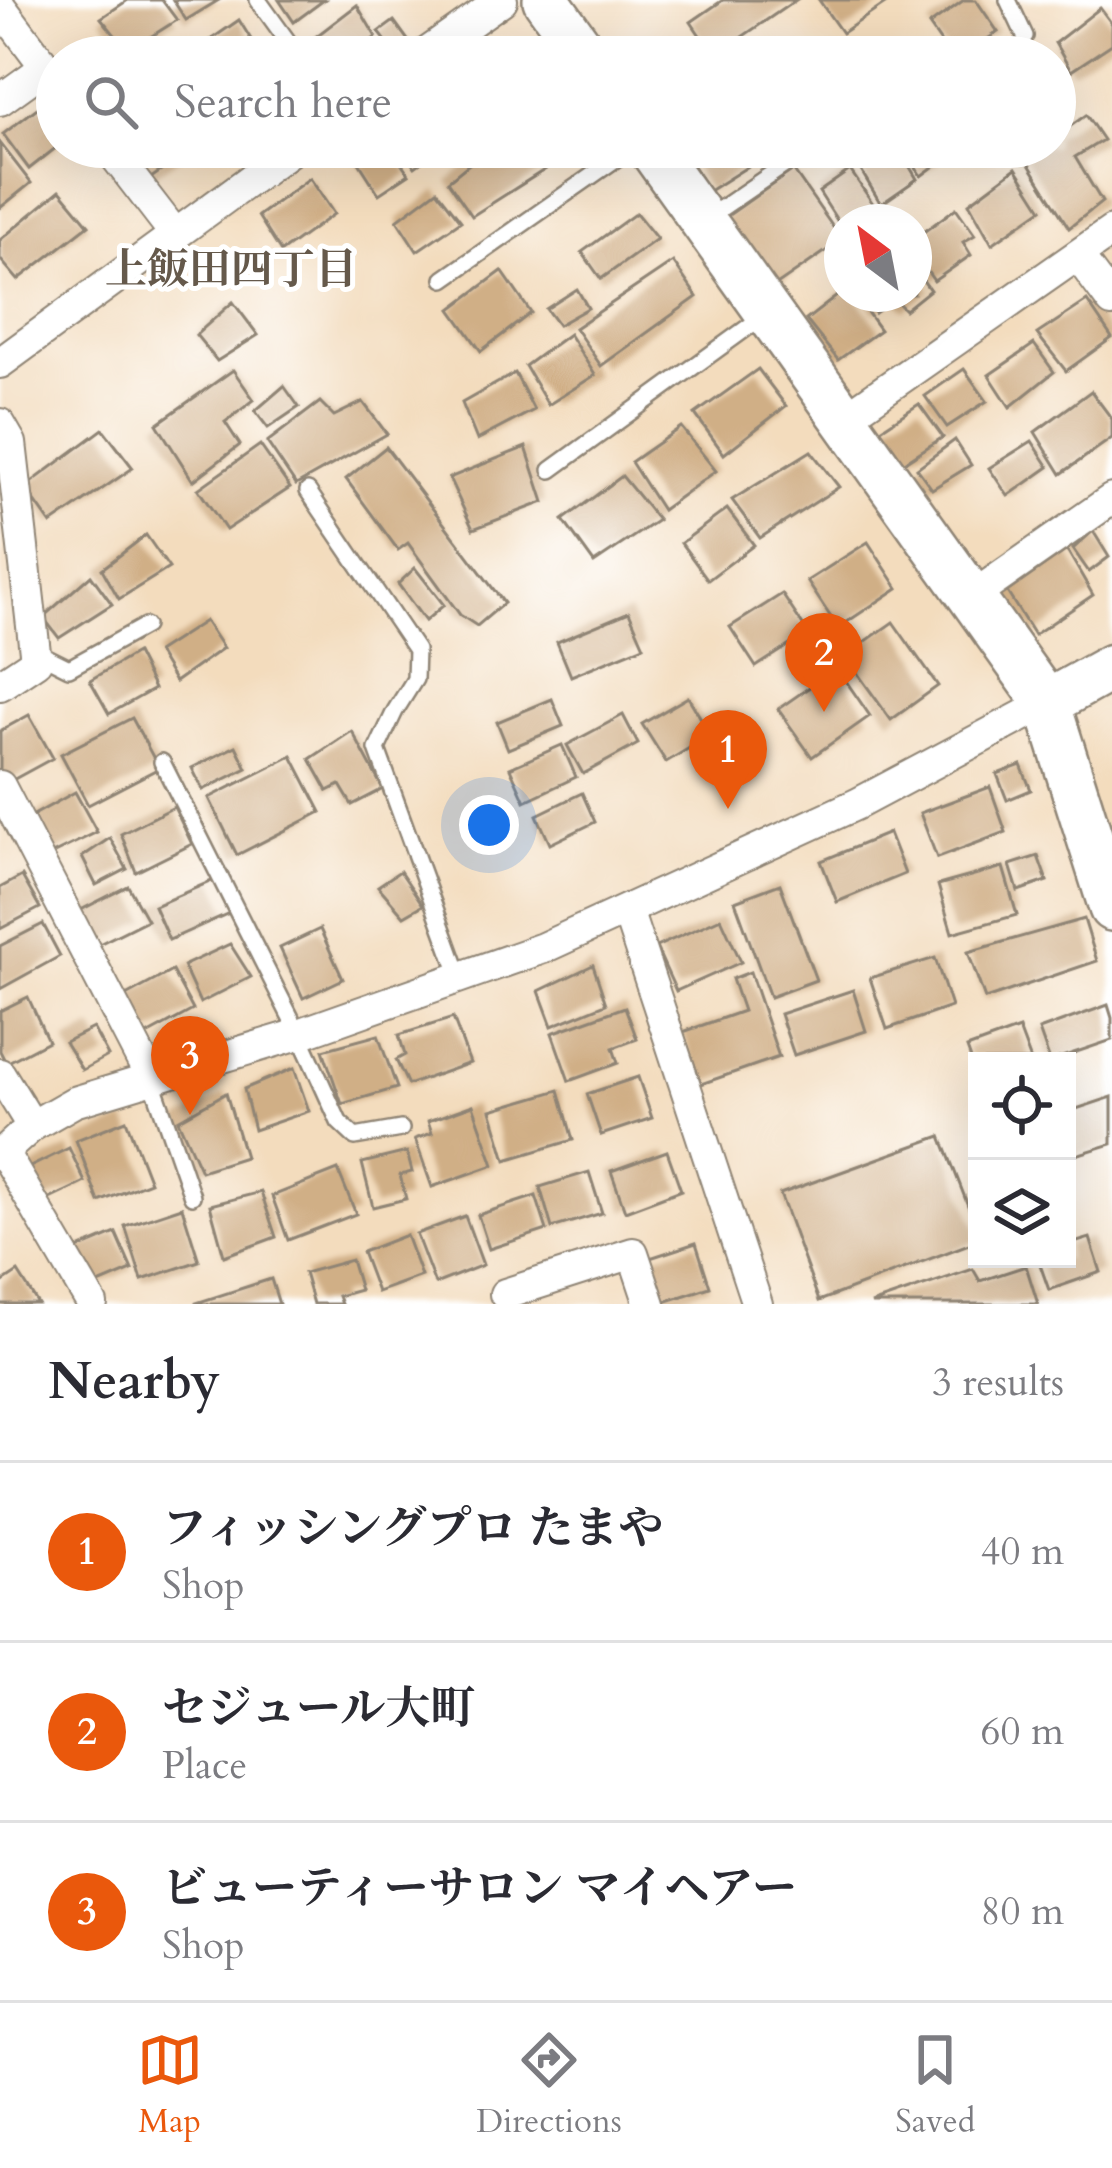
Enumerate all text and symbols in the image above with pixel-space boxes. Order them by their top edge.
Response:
search box [36,36,1076,168]
icon: search [78,69,144,135]
text: Search here [174,72,392,133]
north arrow [824,204,932,312]
district label: 上飯田四丁目 [105,241,357,298]
pin: 2 [785,613,863,712]
pin: 1 [689,710,767,809]
your location [459,795,519,855]
pin: 3 [151,1016,229,1115]
map controls [968,1052,1076,1268]
button: locate [968,1052,1076,1160]
button: layers [968,1160,1076,1268]
text: Nearby [48,1347,220,1417]
text: 3 results [932,1356,1064,1409]
text: フィッシングプロ たまや [162,1498,663,1559]
text: 1 [77,1525,97,1578]
text: 40 m [981,1525,1064,1578]
text: Shop [162,1559,245,1612]
text: セジュール大町 [162,1678,475,1739]
text: 2 [77,1705,97,1758]
text: 60 m [981,1705,1064,1758]
text: Place [162,1739,247,1792]
text: ビューティーサロン マイヘアー [162,1858,797,1919]
text: 3 [77,1885,97,1938]
text: 80 m [981,1885,1064,1938]
text: Shop [162,1919,245,1972]
tab: Map [137,2027,203,2144]
tab: Directions [476,2027,622,2144]
tab: Saved [895,2027,975,2144]

